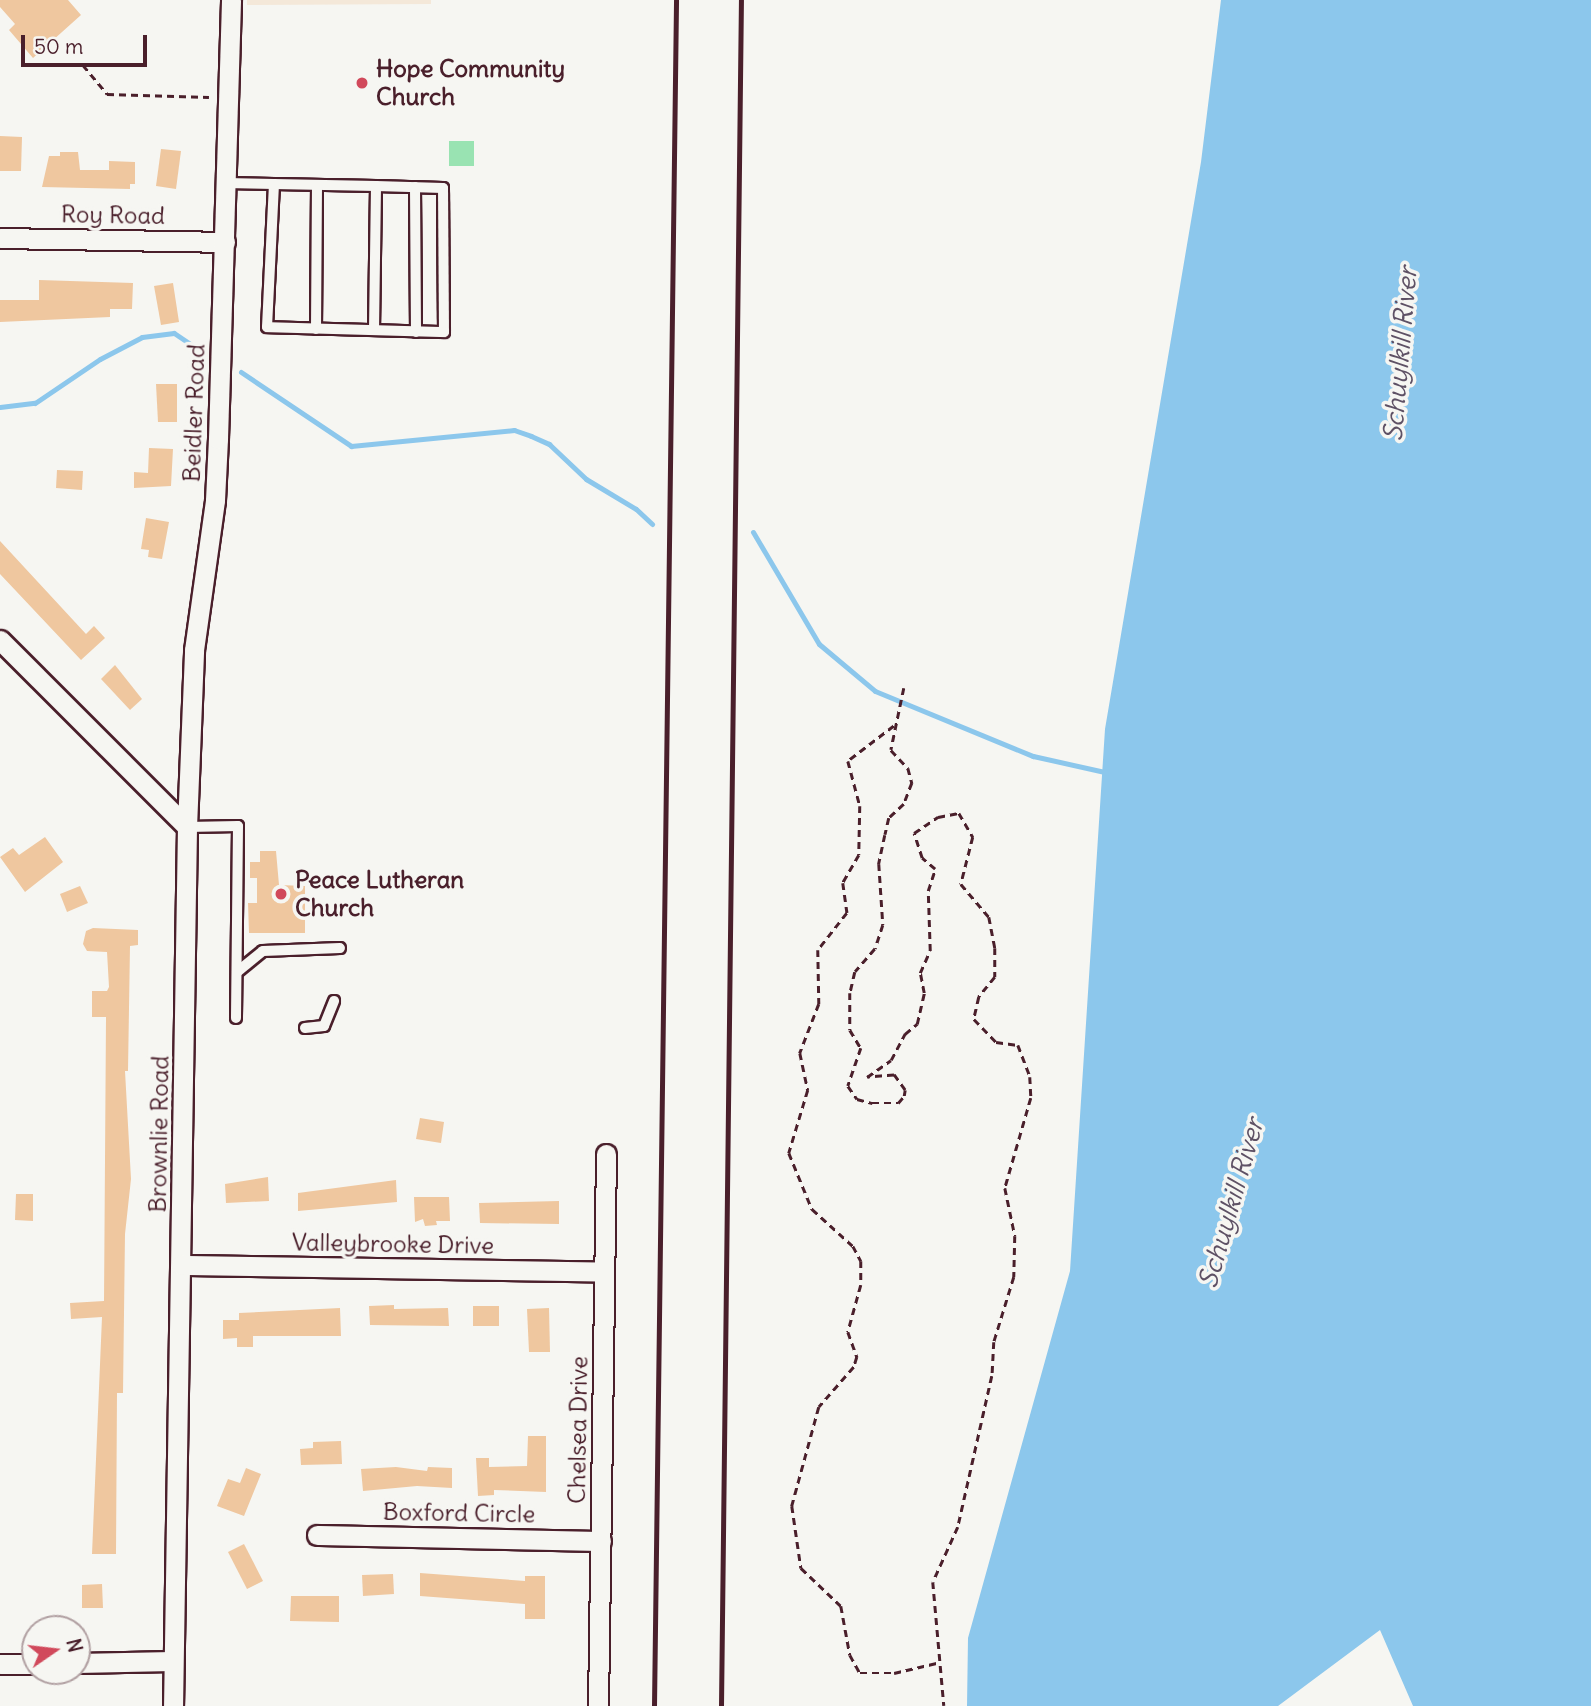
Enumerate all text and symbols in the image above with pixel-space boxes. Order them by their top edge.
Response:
scale bar [24,21,150,65]
text: 50 m [34,33,83,60]
place label: Hope Community Church [376,55,565,111]
marker: Hope Community Church [354,75,370,91]
street label: Roy Road [61,200,165,230]
water label: Schuylkill River [1377,266,1423,442]
street label: Beidler Road [177,343,211,483]
place label: Peace Lutheran Church [295,866,464,922]
marker: Peace Lutheran Church [273,886,289,902]
street label: Brownlie Road [143,1055,175,1213]
water label: Schuylkill River [1192,1115,1270,1291]
street label: Valleybrooke Drive [292,1228,494,1260]
street label: Chelsea Drive [562,1356,594,1504]
street label: Boxford Circle [383,1497,535,1529]
north arrow [21,1615,91,1685]
text: N [61,1636,88,1655]

